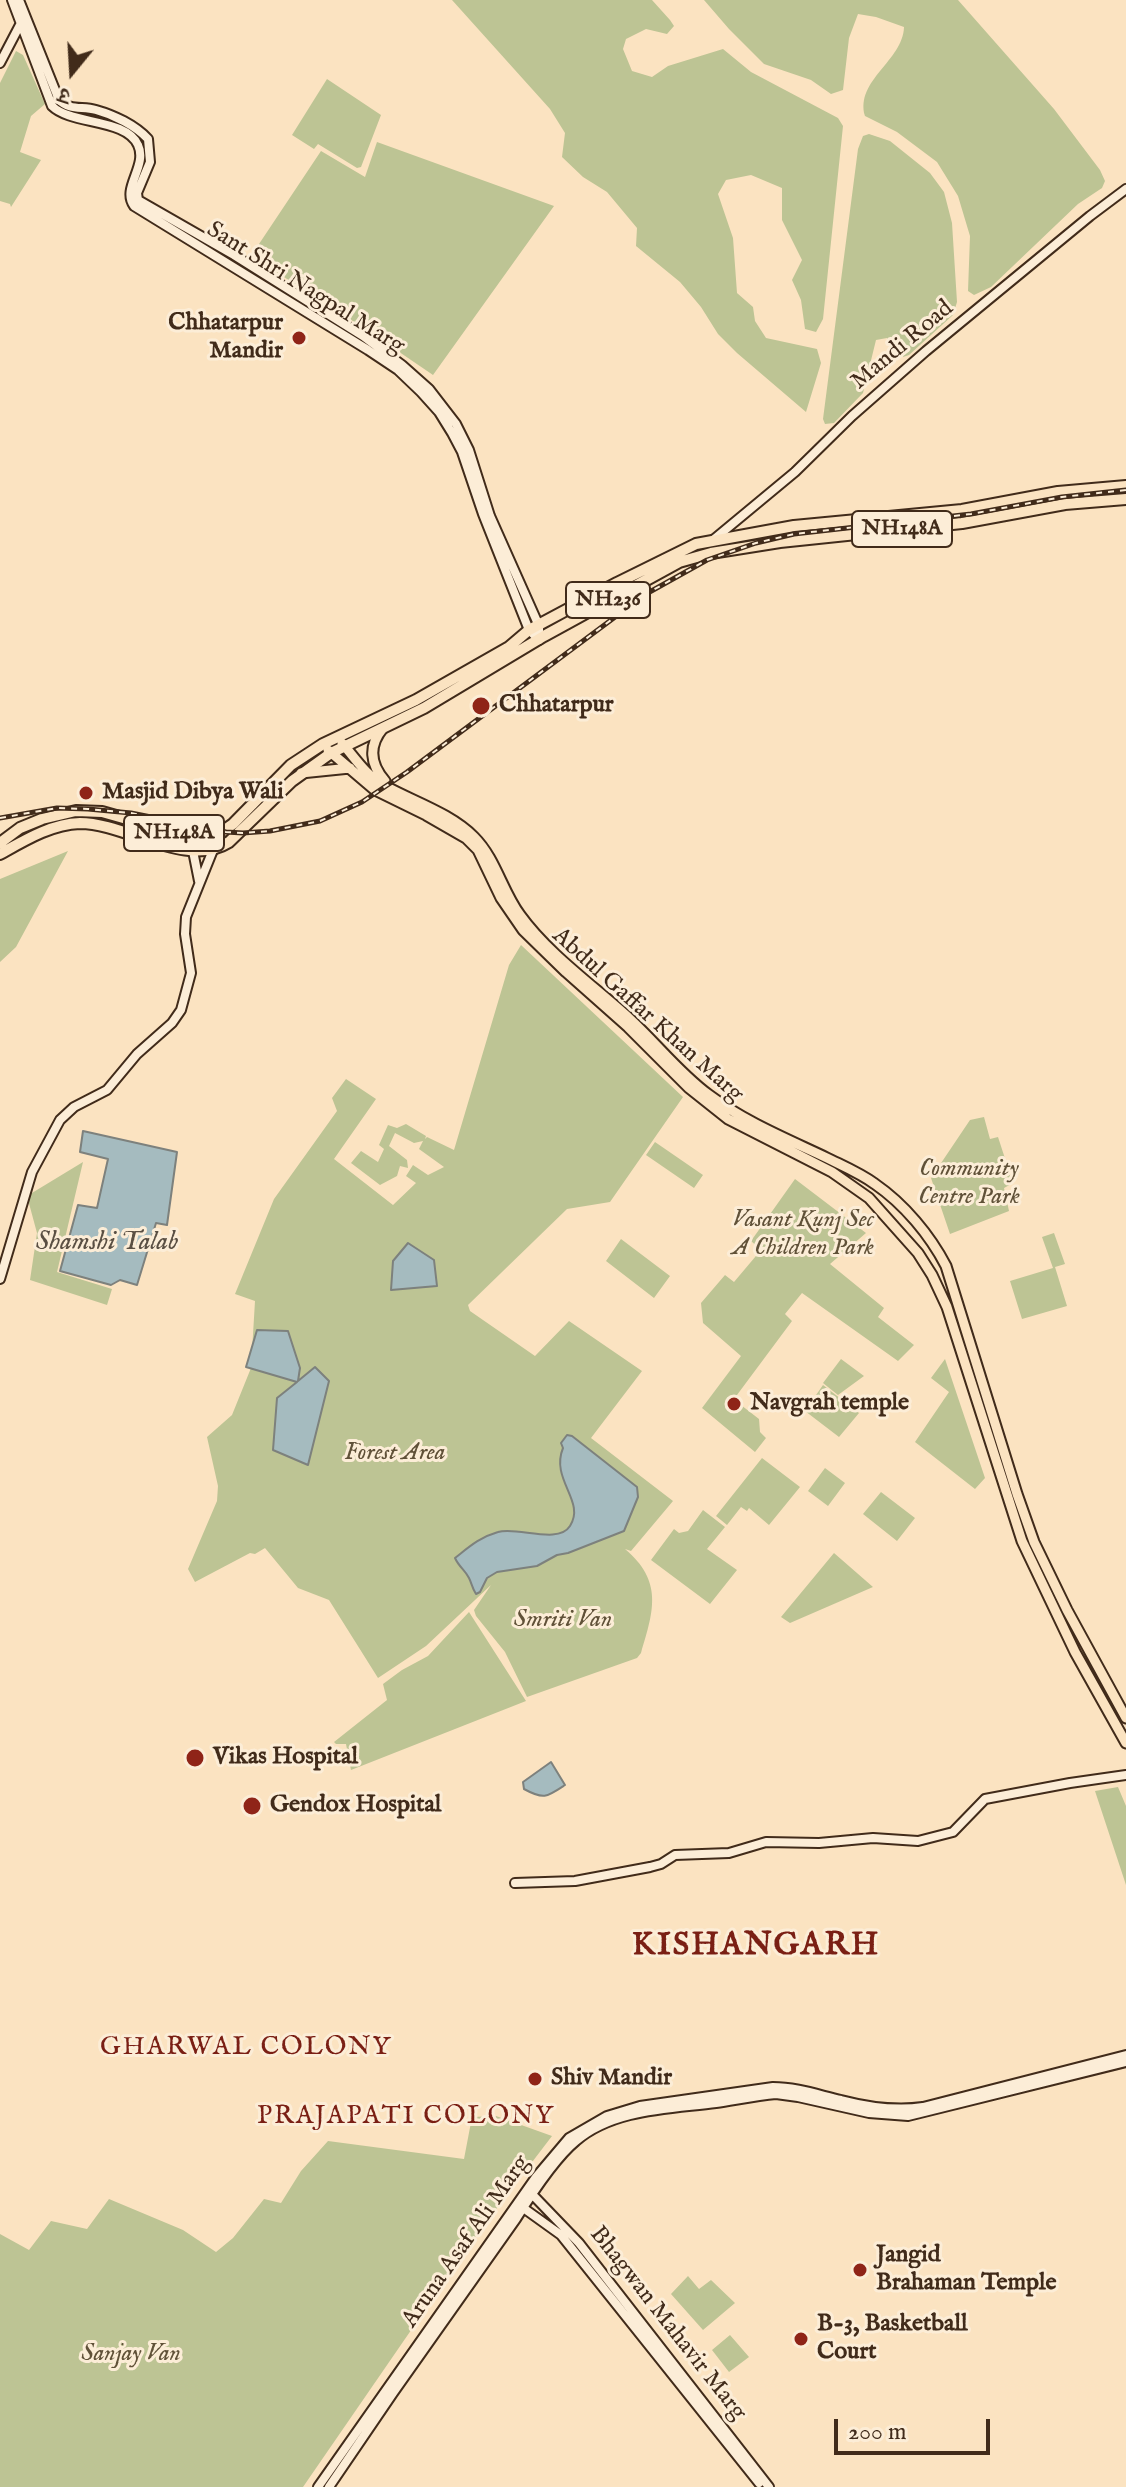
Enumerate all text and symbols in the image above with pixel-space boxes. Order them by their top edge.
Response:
north arrow [32,32,112,112]
text: उ [55,80,74,110]
street label: Sant Shri Nagpal Marg [201,216,409,362]
street label: Mandi Road [846,295,960,397]
place label: Chhatarpur Mandir [168,310,283,366]
marker: Chhatarpur Mandir [290,329,308,347]
road number: NH148A [852,511,952,547]
road number: NH236 [566,582,650,618]
place label: Chhatarpur [499,692,614,720]
marker: Chhatarpur [470,695,492,717]
place label: Masjid Dibya Wali [102,779,284,807]
marker: Masjid Dibya Wali [77,784,95,802]
road number: NH148A [124,815,224,851]
street label: Abdul Gaffar Khan Marg [545,922,749,1110]
park label: Community Centre Park [918,1156,1020,1212]
park label: Vasant Kunj Sec A Children Park [732,1207,874,1263]
water label: Shamshi Talab [36,1228,178,1260]
place label: Navgrah temple [750,1390,909,1418]
marker: Navgrah temple [725,1395,743,1413]
park label: Forest Area [345,1440,445,1468]
park label: Smriti Van [514,1607,612,1635]
place label: Vikas Hospital [213,1744,358,1772]
marker: Vikas Hospital [184,1747,206,1769]
place label: Gendox Hospital [270,1792,441,1820]
marker: Gendox Hospital [241,1795,263,1817]
district label: KISHANGARH [632,1928,880,1966]
district label: GHARWAL COLONY [100,2033,392,2065]
place label: Shiv Mandir [551,2065,672,2093]
marker: Shiv Mandir [526,2070,544,2088]
district label: PRAJAPATI COLONY [257,2102,555,2134]
street label: Aruna Asaf Ali Marg [397,2150,537,2334]
street label: Bhagwan Mahavir Marg [582,2221,752,2427]
place label: Jangid Brahaman Temple [876,2242,1056,2298]
marker: Jangid Brahaman Temple [851,2261,869,2279]
place label: B-3, Basketball Court [817,2311,968,2367]
marker: B-3, Basketball Court [792,2330,810,2348]
park label: Sanjay Van [81,2341,181,2369]
scale bar [838,2403,994,2453]
text: 200 m [848,2417,907,2448]

